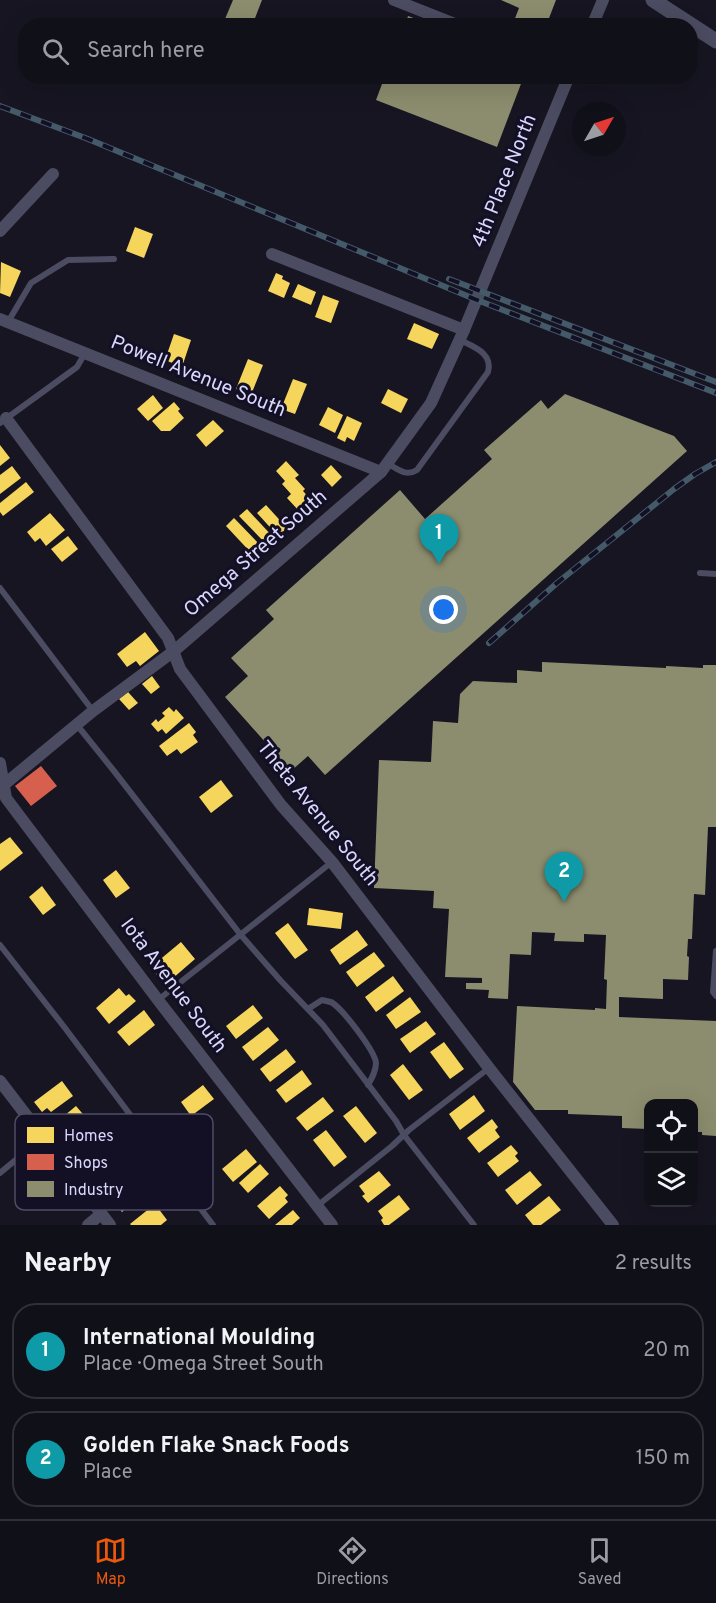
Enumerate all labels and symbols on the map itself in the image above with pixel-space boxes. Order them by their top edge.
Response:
north arrow [572,102,626,156]
street label: 4th Place North [466,110,544,252]
street label: Powell Avenue South [106,330,290,424]
street label: Omega Street South [179,485,333,623]
pin: 1 [420,514,458,564]
your location [429,595,458,624]
street label: Theta Avenue South [250,736,384,892]
pin: 2 [544,852,584,902]
street label: Iota Avenue South [114,913,232,1059]
legend [15,1114,213,1210]
text: Homes [64,1127,114,1147]
text: Shops [64,1154,108,1174]
text: Industry [64,1181,123,1201]

